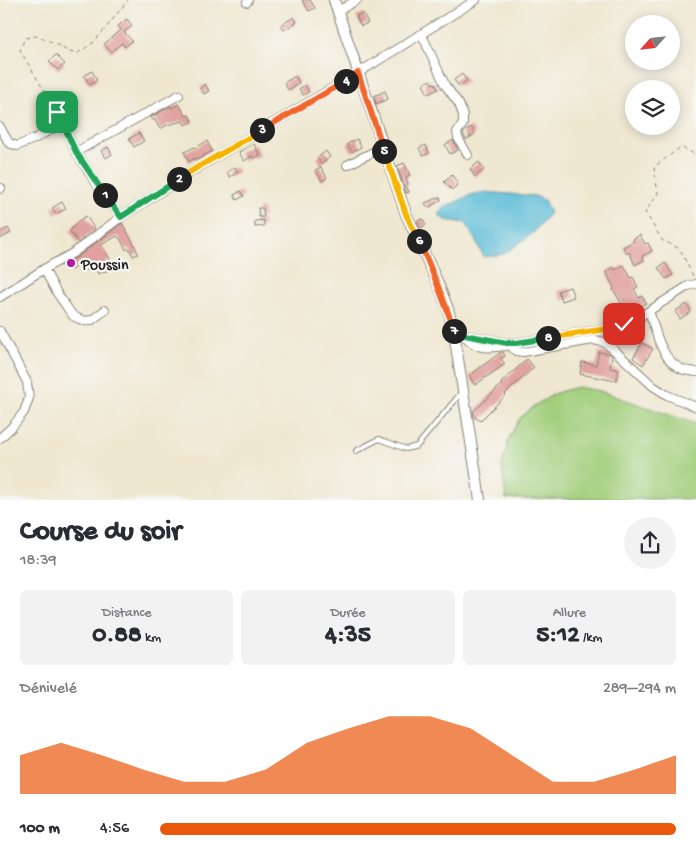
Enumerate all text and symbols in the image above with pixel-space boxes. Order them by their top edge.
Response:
north arrow [625,15,680,70]
map controls [625,15,680,135]
pin: 4 [334,68,358,94]
text: 4 [343,73,350,90]
button: layers [625,80,680,135]
pin [36,91,78,133]
icon: arrive [43,98,71,126]
pin: 3 [250,118,274,142]
text: 3 [259,122,266,139]
pin: 5 [372,138,396,164]
text: 5 [381,143,388,160]
pin: 2 [166,166,192,192]
text: 2 [176,171,183,188]
pin: 1 [92,182,118,208]
text: 1 [103,187,108,204]
pin: 6 [406,228,432,254]
text: 6 [416,233,423,250]
marker: Poussin [65,257,77,269]
place label: Poussin [80,257,129,276]
pin [603,303,645,345]
icon: check [610,310,638,338]
pin: 7 [442,318,466,344]
text: 7 [451,323,458,340]
pin: 8 [536,326,560,350]
text: 8 [545,330,552,347]
text: Course du soir [20,516,181,549]
button: share [624,517,676,569]
text: 18:39 [20,552,57,571]
text: Distance [102,605,151,622]
text: Durée [330,605,366,622]
text: Allure [553,605,586,622]
text: 0.88 [92,622,142,651]
text: 4:35 [325,622,371,651]
text: 5:12 [536,622,580,651]
text: km [142,630,161,647]
text: /km [580,630,602,647]
text: Dénivelé [20,680,77,699]
text: 289–294 m [603,680,676,699]
text: 100 m [20,820,60,839]
text: 4:56 [100,820,129,839]

